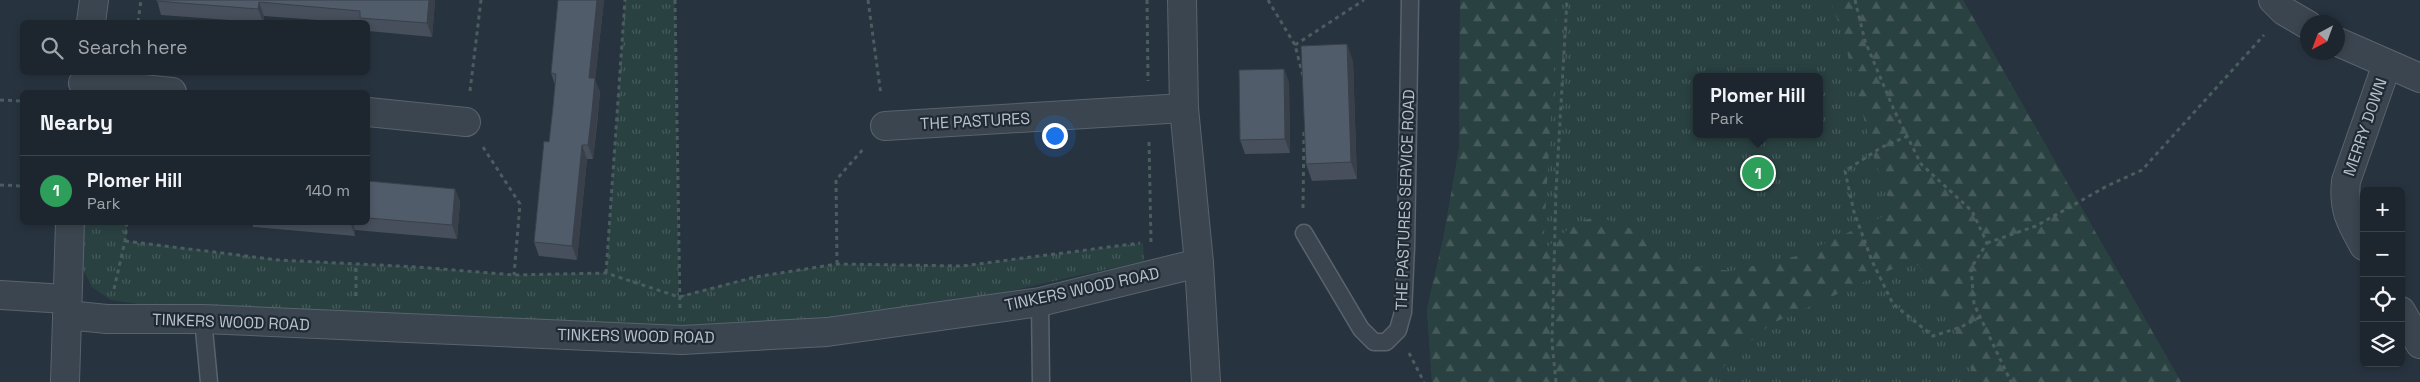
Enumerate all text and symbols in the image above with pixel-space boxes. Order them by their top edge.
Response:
north arrow [2300,15,2345,60]
search box [20,20,370,75]
icon: search [38,34,66,62]
text: Search here [78,35,188,60]
popup [1693,73,1823,138]
street label: MERRY DOWN [2338,75,2392,179]
text: Plomer Hill [1710,83,1806,108]
street label: THE PASTURES SERVICE ROAD [1391,89,1419,311]
street label: THE PASTURES [919,108,1031,134]
text: Park [1710,108,1744,129]
text: Nearby [40,109,113,136]
your location [1042,123,1068,149]
pin: 1 [1742,154,1774,192]
text: Plomer Hill [87,168,182,193]
text: 1 [52,180,60,201]
text: 140 m [305,180,350,201]
map controls [2360,187,2405,367]
button: + [2360,187,2405,232]
text: Park [87,193,120,214]
button: − [2360,232,2405,277]
street label: TINKERS WOOD ROAD [1003,262,1161,316]
button: locate [2360,277,2405,322]
street label: TINKERS WOOD ROAD [152,309,310,335]
button: layers [2360,322,2405,367]
street label: TINKERS WOOD ROAD [557,324,715,348]

